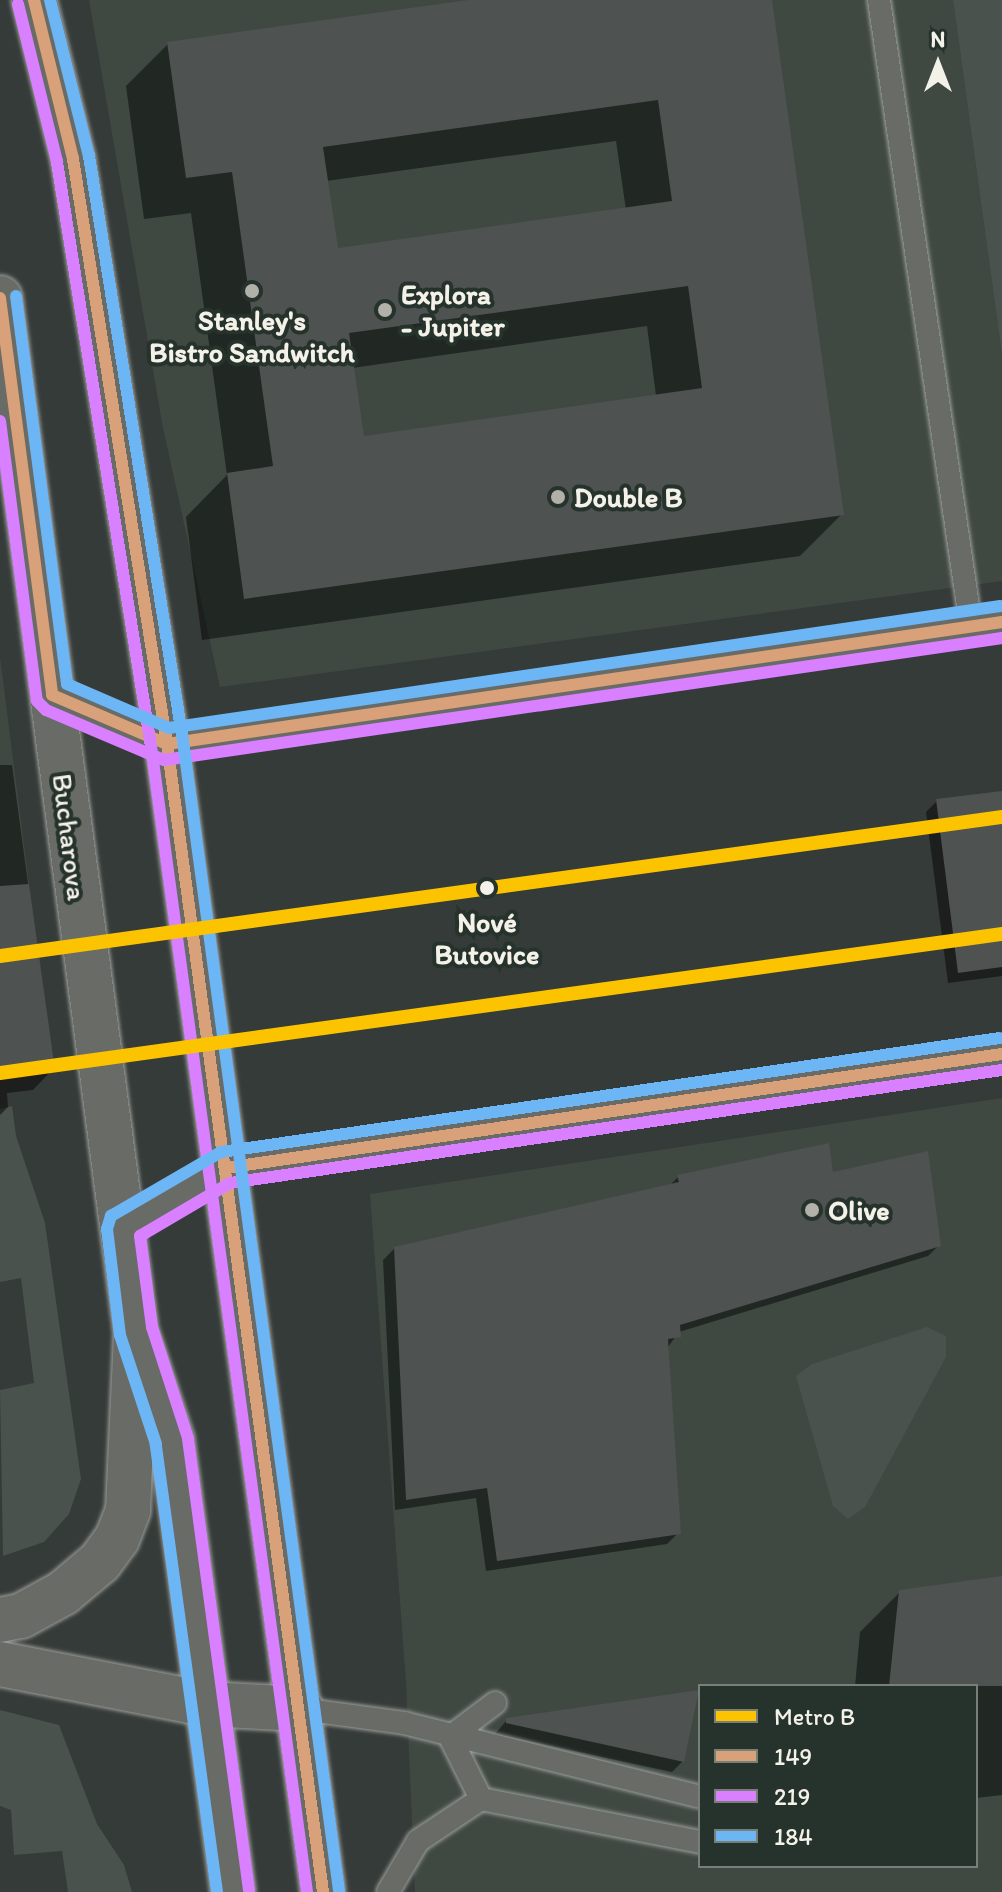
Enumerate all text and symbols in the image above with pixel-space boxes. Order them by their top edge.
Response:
north arrow [898,24,978,104]
text: N [931,26,945,53]
place label: Explora - Jupiter [401,277,505,343]
marker: Stanley's Bistro Sandwitch [243,282,261,300]
marker: Explora - Jupiter [376,301,394,319]
place label: Stanley's Bistro Sandwitch [149,303,355,369]
place label: Double B [574,480,683,514]
marker: Double B [549,488,567,506]
street label: Bucharova [46,772,94,902]
marker: Nové Butovice [473,874,501,902]
place label: Nové Butovice [435,905,539,971]
place label: Olive [828,1193,890,1227]
marker: Olive [803,1201,821,1219]
legend [698,1684,978,1868]
text: Metro B [774,1702,855,1731]
text: 149 [774,1742,812,1771]
text: 219 [774,1782,810,1811]
text: 184 [774,1822,813,1851]

